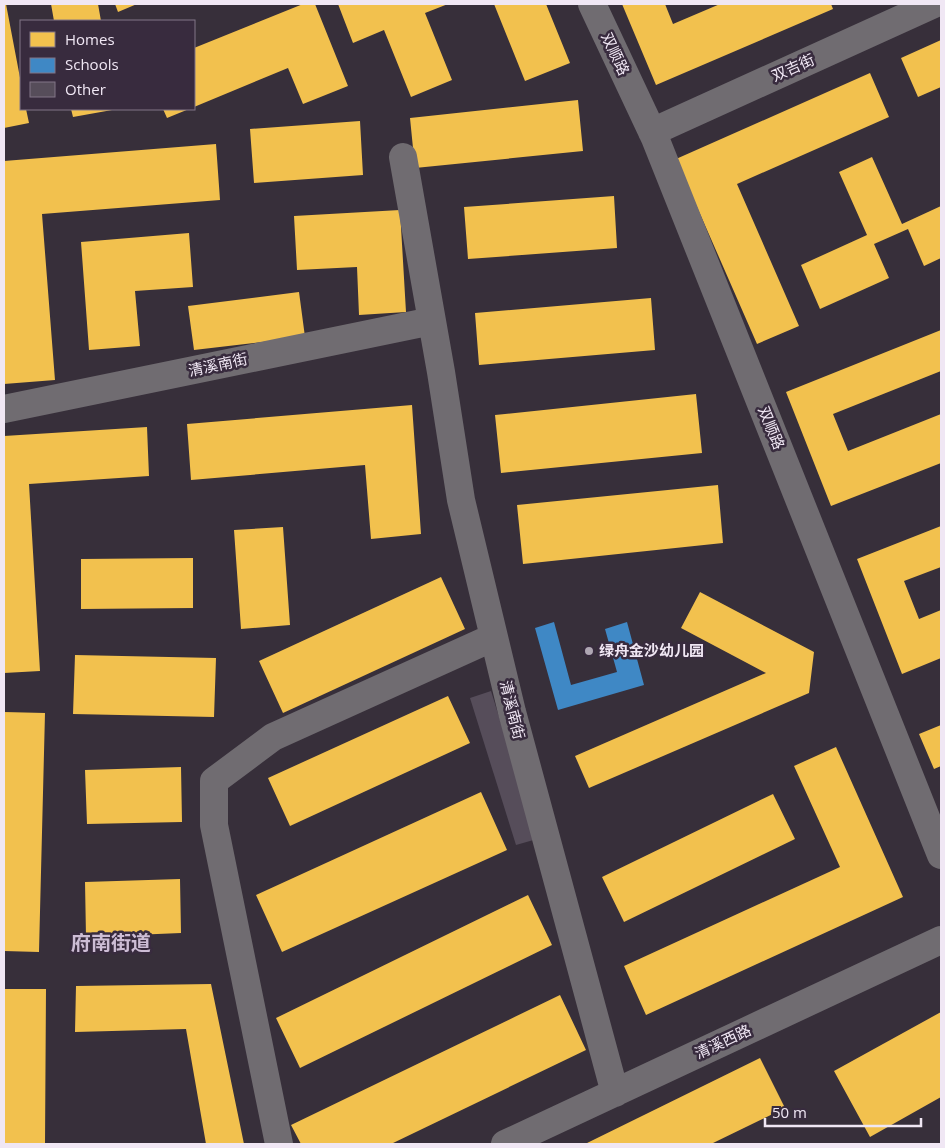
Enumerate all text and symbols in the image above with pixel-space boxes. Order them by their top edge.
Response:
legend [20,20,195,110]
text: Homes [65,29,115,49]
street label: 双顺路 [597,29,634,78]
street label: 双吉街 [768,49,817,85]
text: Schools [65,54,119,74]
text: Other [65,79,106,99]
street label: 清溪南街 [186,348,249,380]
street label: 双顺路 [754,403,790,452]
place label: 绿舟金沙幼儿园 [599,640,704,660]
marker: 绿舟金沙幼儿园 [583,645,595,657]
street label: 清溪南街 [496,678,530,741]
district label: 府南街道 [71,929,151,956]
street label: 清溪西路 [691,1019,754,1063]
scale bar [765,1096,921,1128]
text: 50 m [772,1102,807,1122]

